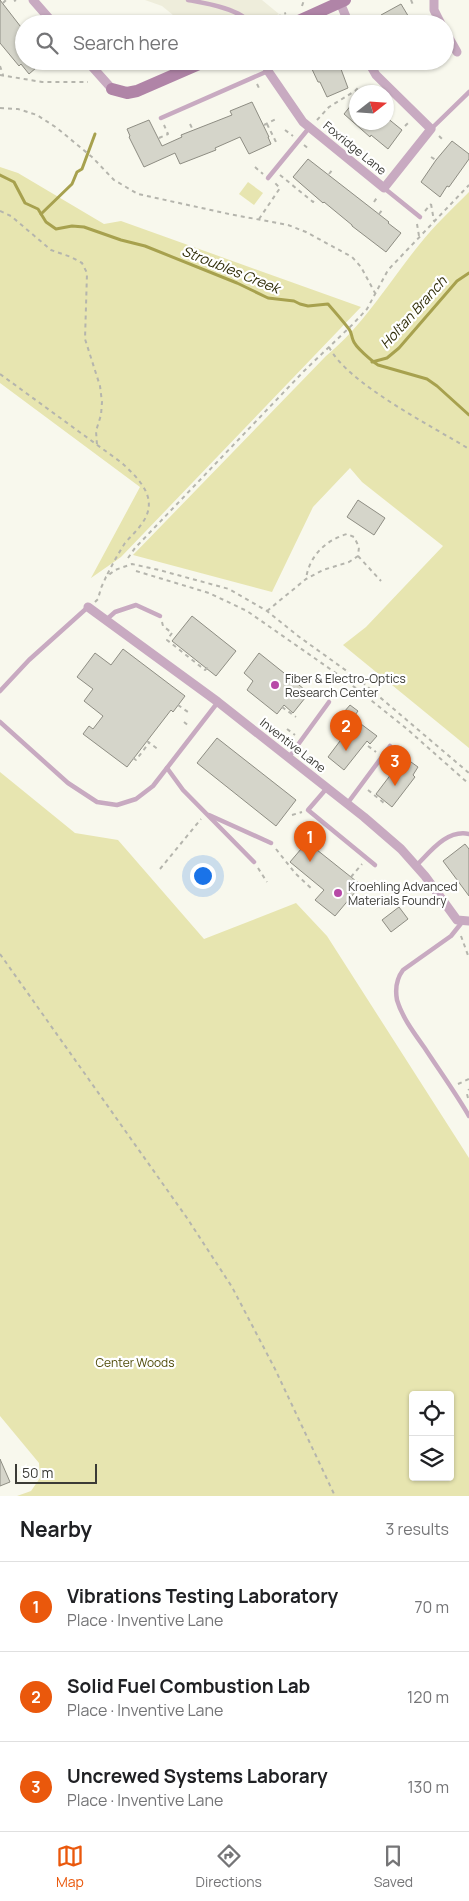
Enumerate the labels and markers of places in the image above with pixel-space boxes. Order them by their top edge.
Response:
place label: Fiber & Electro-Optics Research Center [285,670,406,701]
marker: Fiber & Electro-Optics Research Center [269,679,281,691]
pin: 2 [330,710,362,751]
pin: 3 [379,745,411,786]
pin: 1 [294,821,326,862]
place label: Kroehling Advanced Materials Foundry [348,878,458,909]
marker: Kroehling Advanced Materials Foundry [332,887,344,899]

